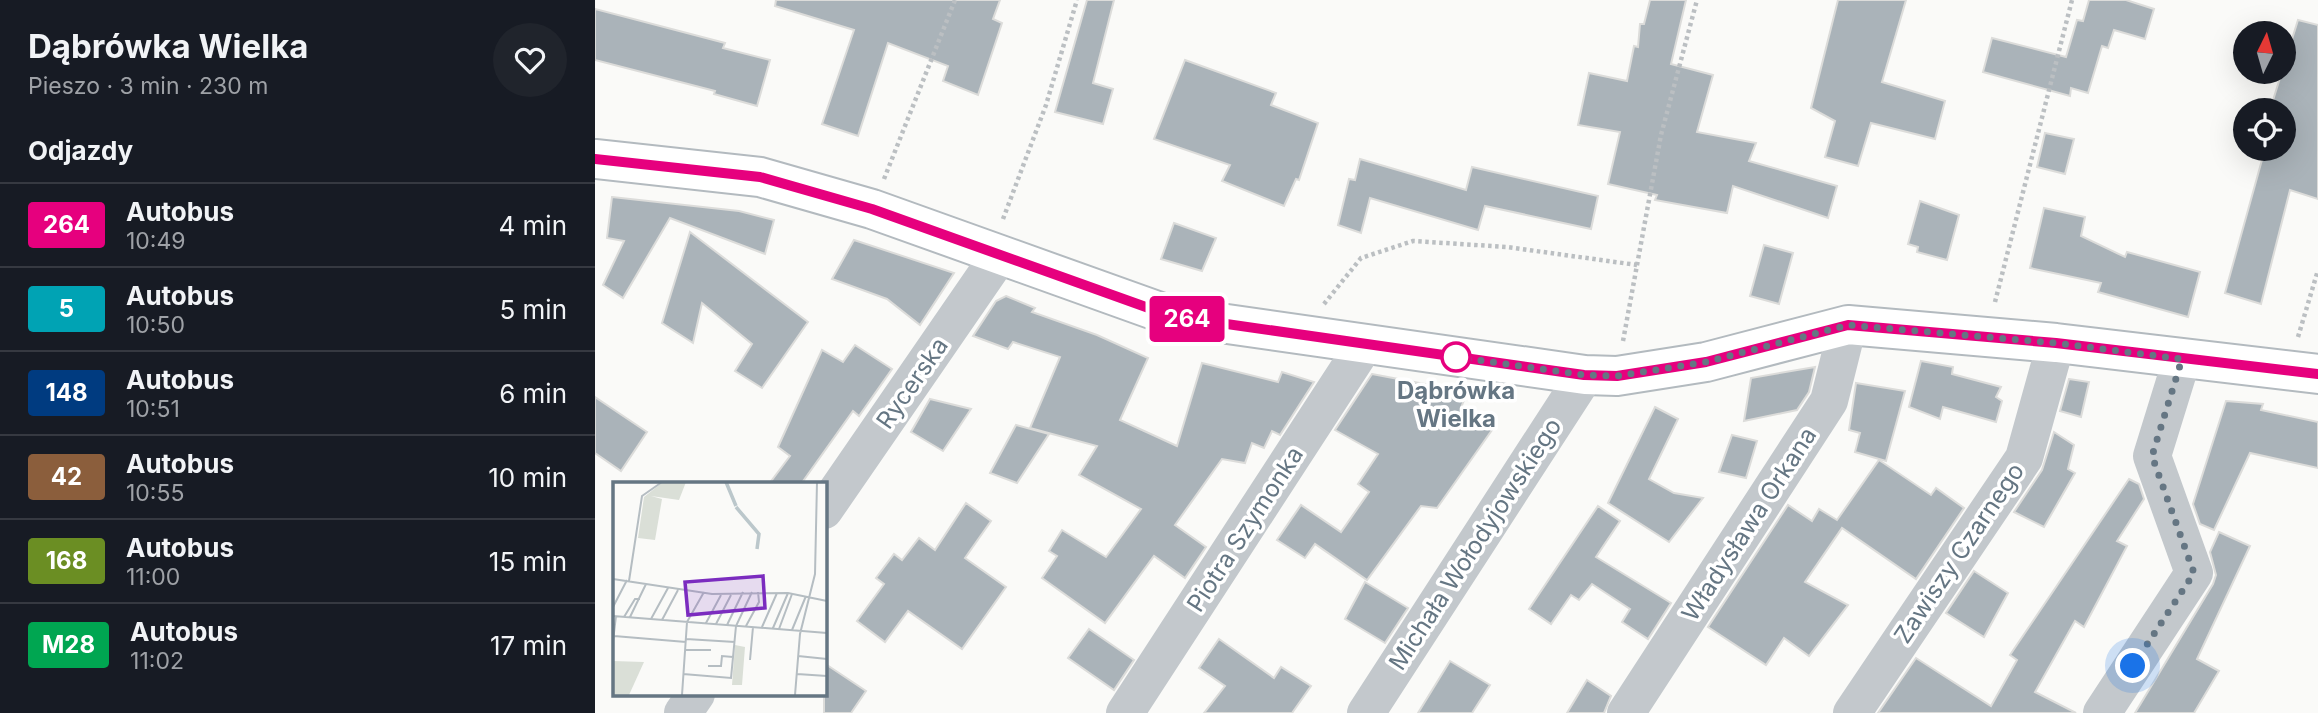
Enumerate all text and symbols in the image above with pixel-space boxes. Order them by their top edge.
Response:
north arrow [2233,21,2296,84]
map controls [2233,21,2296,161]
button: heart [493,23,567,97]
text: Dąbrówka Wielka [28,26,308,66]
text: Pieszo · 3 min · 230 m [28,72,268,100]
button: locate [2233,98,2296,161]
text: Odjazdy [28,135,133,166]
text: Autobus [126,196,234,227]
text: 264 [43,210,90,239]
text: 4 min [498,210,567,241]
text: 10:49 [126,227,186,255]
text: Autobus [126,280,234,311]
text: 5 [59,294,74,323]
text: 5 min [499,294,567,325]
line badge: 264 [1147,296,1227,342]
text: 264 [1164,304,1210,333]
text: 10:50 [126,311,185,339]
street label: Rycerska [870,332,954,434]
marker: Dąbrówka Wielka [1441,342,1471,372]
text: Autobus [126,364,234,395]
place label: Dąbrówka Wielka [1397,376,1515,433]
text: 148 [45,378,88,407]
text: 6 min [499,378,567,409]
text: 10:51 [126,395,180,423]
street label: Michała Wołodyjowskiego [1383,413,1567,675]
street label: Władysława Orkana [1676,422,1822,626]
street label: Piotra Szymonka [1181,441,1309,617]
text: Autobus [126,448,234,479]
street label: Zawiszy Czarnego [1888,457,2030,649]
text: 42 [51,462,82,491]
text: 10 min [488,462,567,493]
text: 10:55 [126,479,184,507]
inset map [613,482,826,696]
text: Autobus [126,532,234,563]
text: 168 [46,546,87,575]
text: 15 min [489,546,567,577]
text: 11:00 [126,563,180,591]
text: Autobus [130,616,238,647]
text: M28 [42,630,95,659]
text: 17 min [490,630,567,661]
text: 11:02 [130,647,184,675]
your location [2115,648,2150,683]

